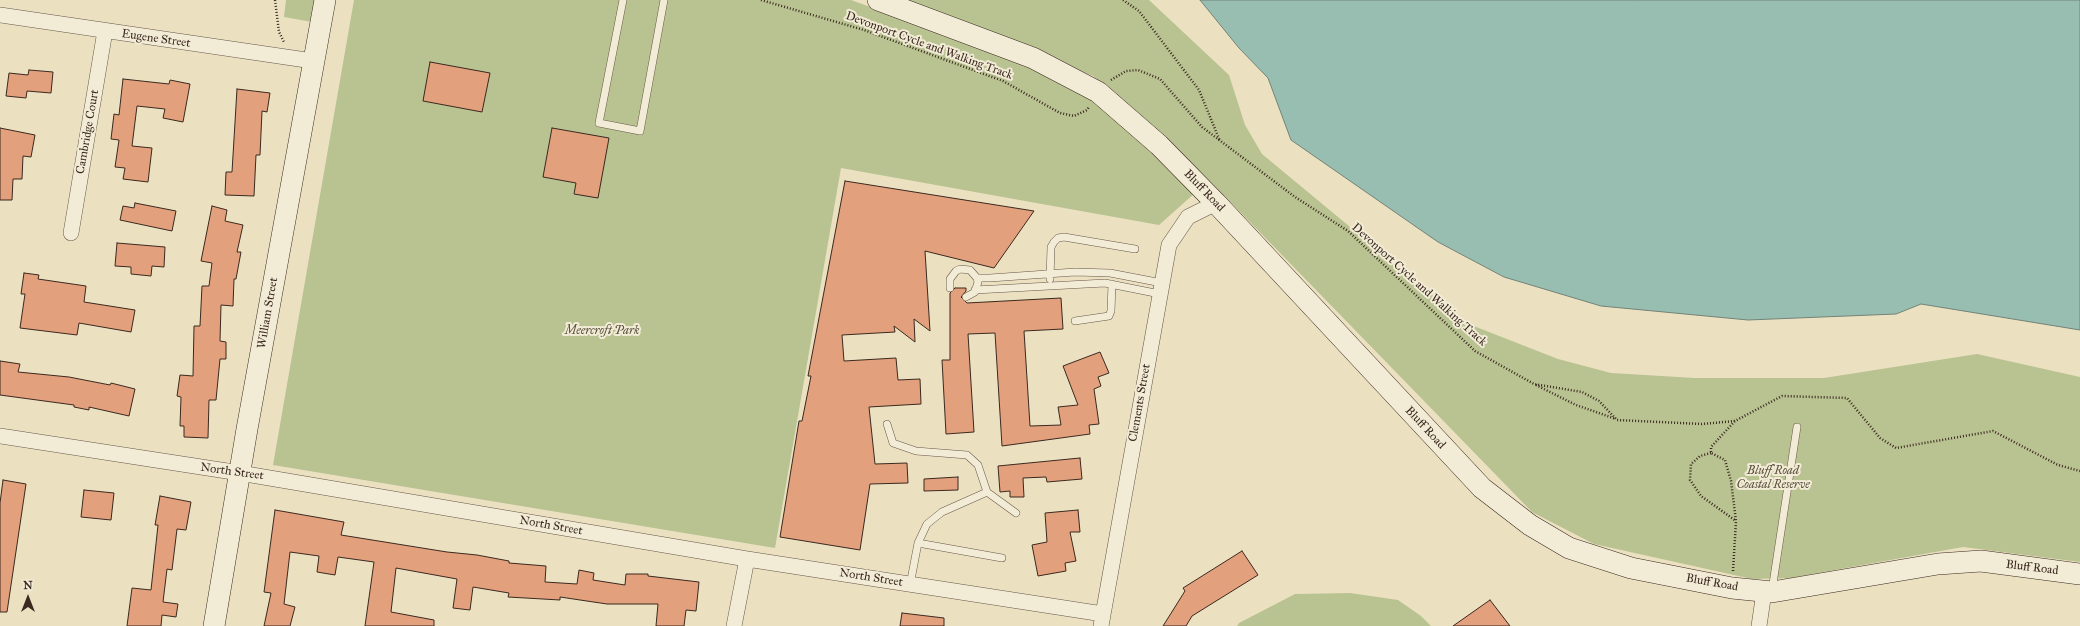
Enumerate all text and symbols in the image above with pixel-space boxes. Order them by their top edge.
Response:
street label: Devonport Cycle and Walking Track [844,9,1014,83]
street label: Eugene Street [121,27,191,51]
street label: Cambridge Court [73,89,103,175]
street label: Bluff Road [1180,167,1228,215]
street label: Devonport Cycle and Walking Track [1349,221,1489,349]
street label: William Street [255,276,281,350]
park label: Meercroft Park [565,324,639,338]
street label: Clements Street [1126,363,1154,443]
street label: Bluff Road [1402,404,1448,452]
street label: North Street [199,460,265,484]
park label: Bluff Road Coastal Reserve [1736,464,1810,492]
street label: North Street [518,513,584,539]
street label: Bluff Road [2005,558,2059,578]
street label: North Street [838,566,904,590]
street label: Bluff Road [1685,571,1739,595]
north arrow [8,578,48,618]
text: N [23,579,33,592]

